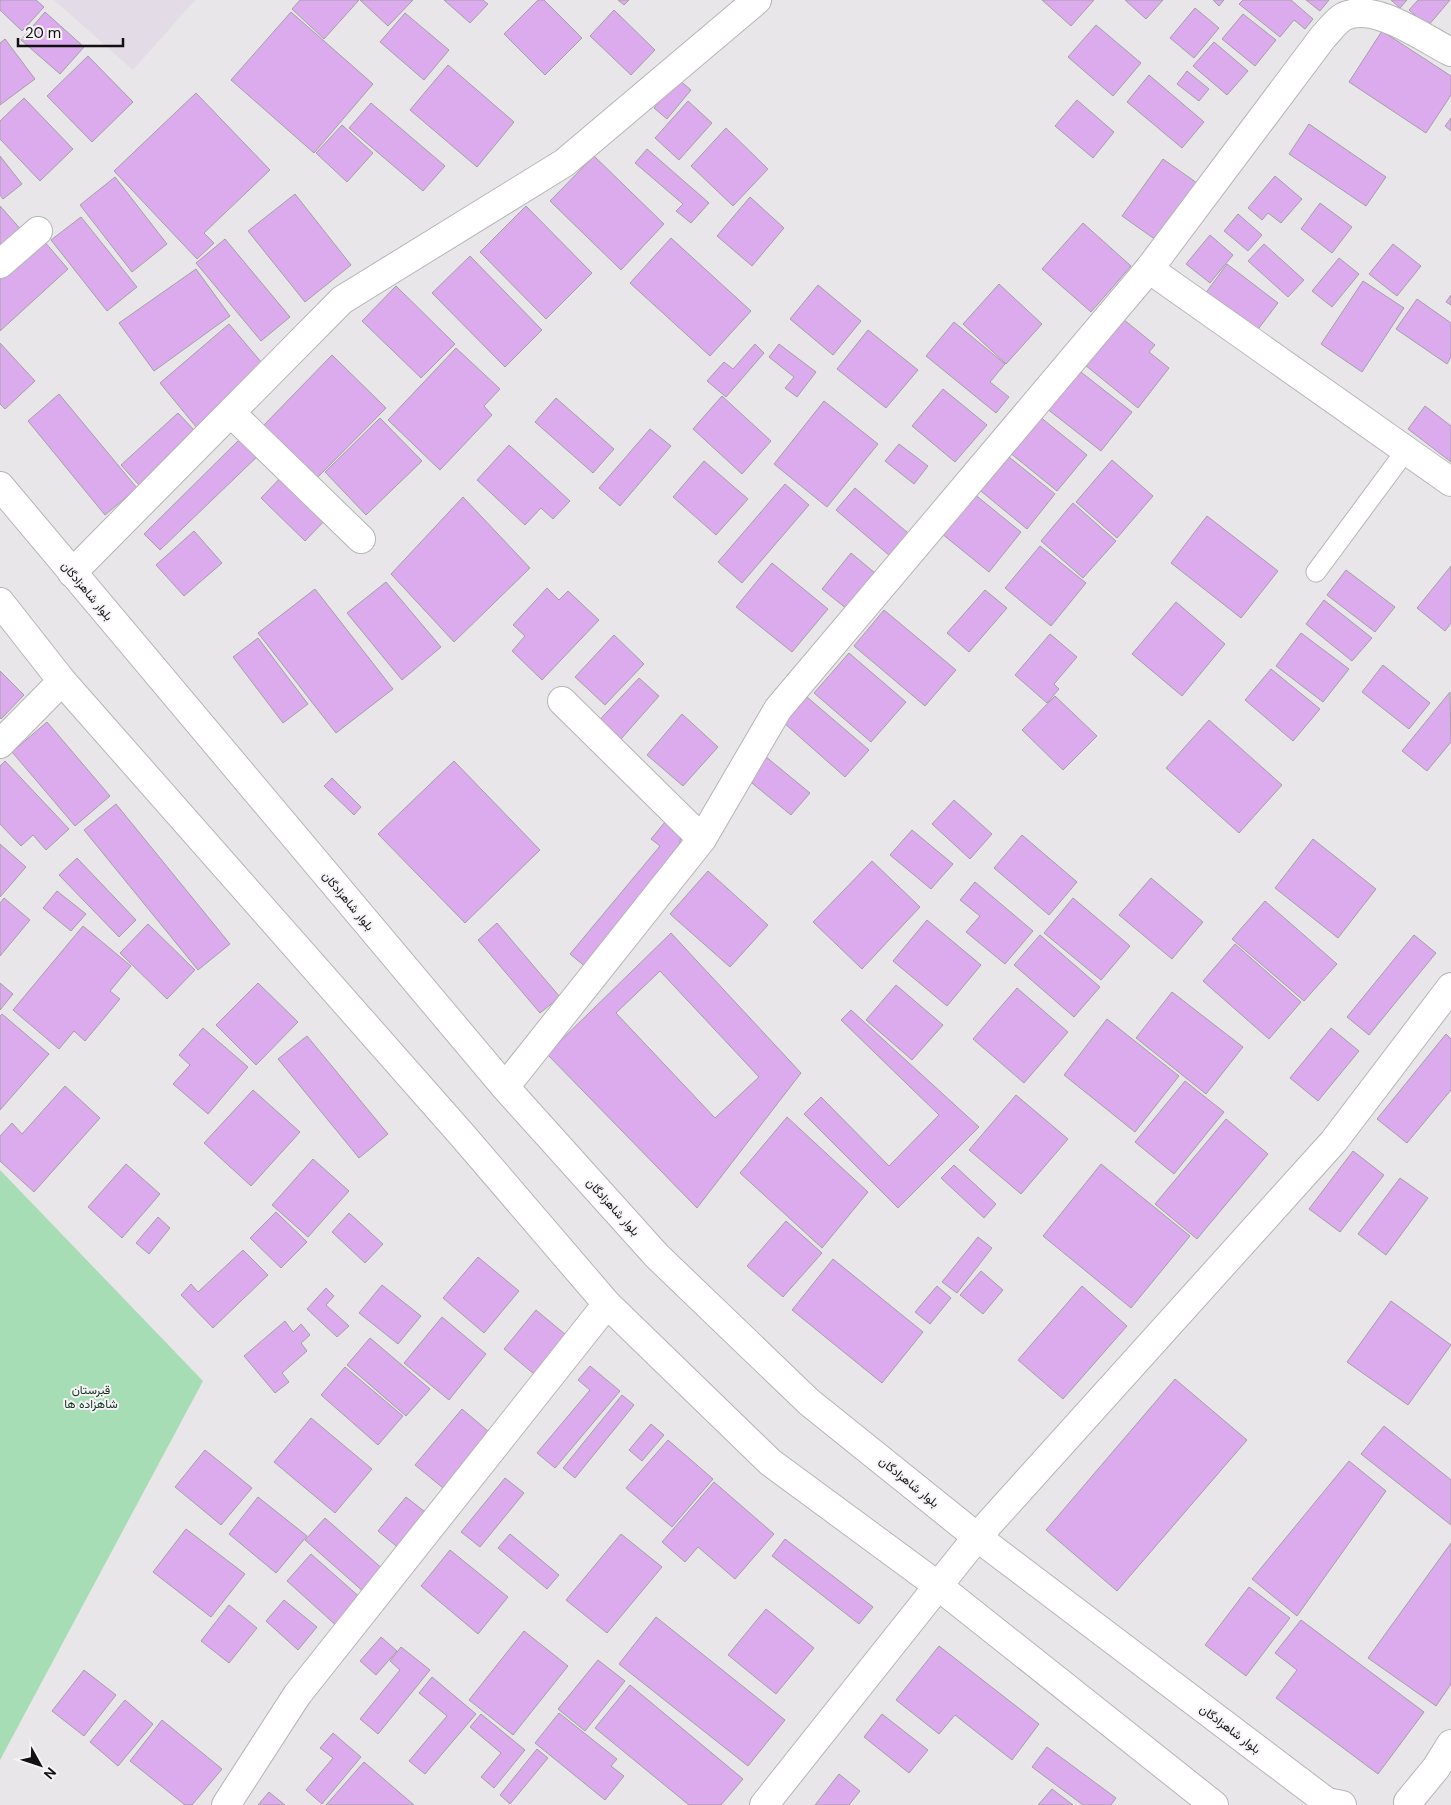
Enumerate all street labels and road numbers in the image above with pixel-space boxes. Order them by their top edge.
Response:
street label: بلوار شاهزادگان [58,558,116,624]
street label: بلوار شاهزادگان [319,868,377,934]
street label: بلوار شاهزادگان [583,1175,643,1239]
street label: بلوار شاهزادگان [876,1453,942,1511]
street label: بلوار شاهزادگان [1196,1701,1264,1757]

